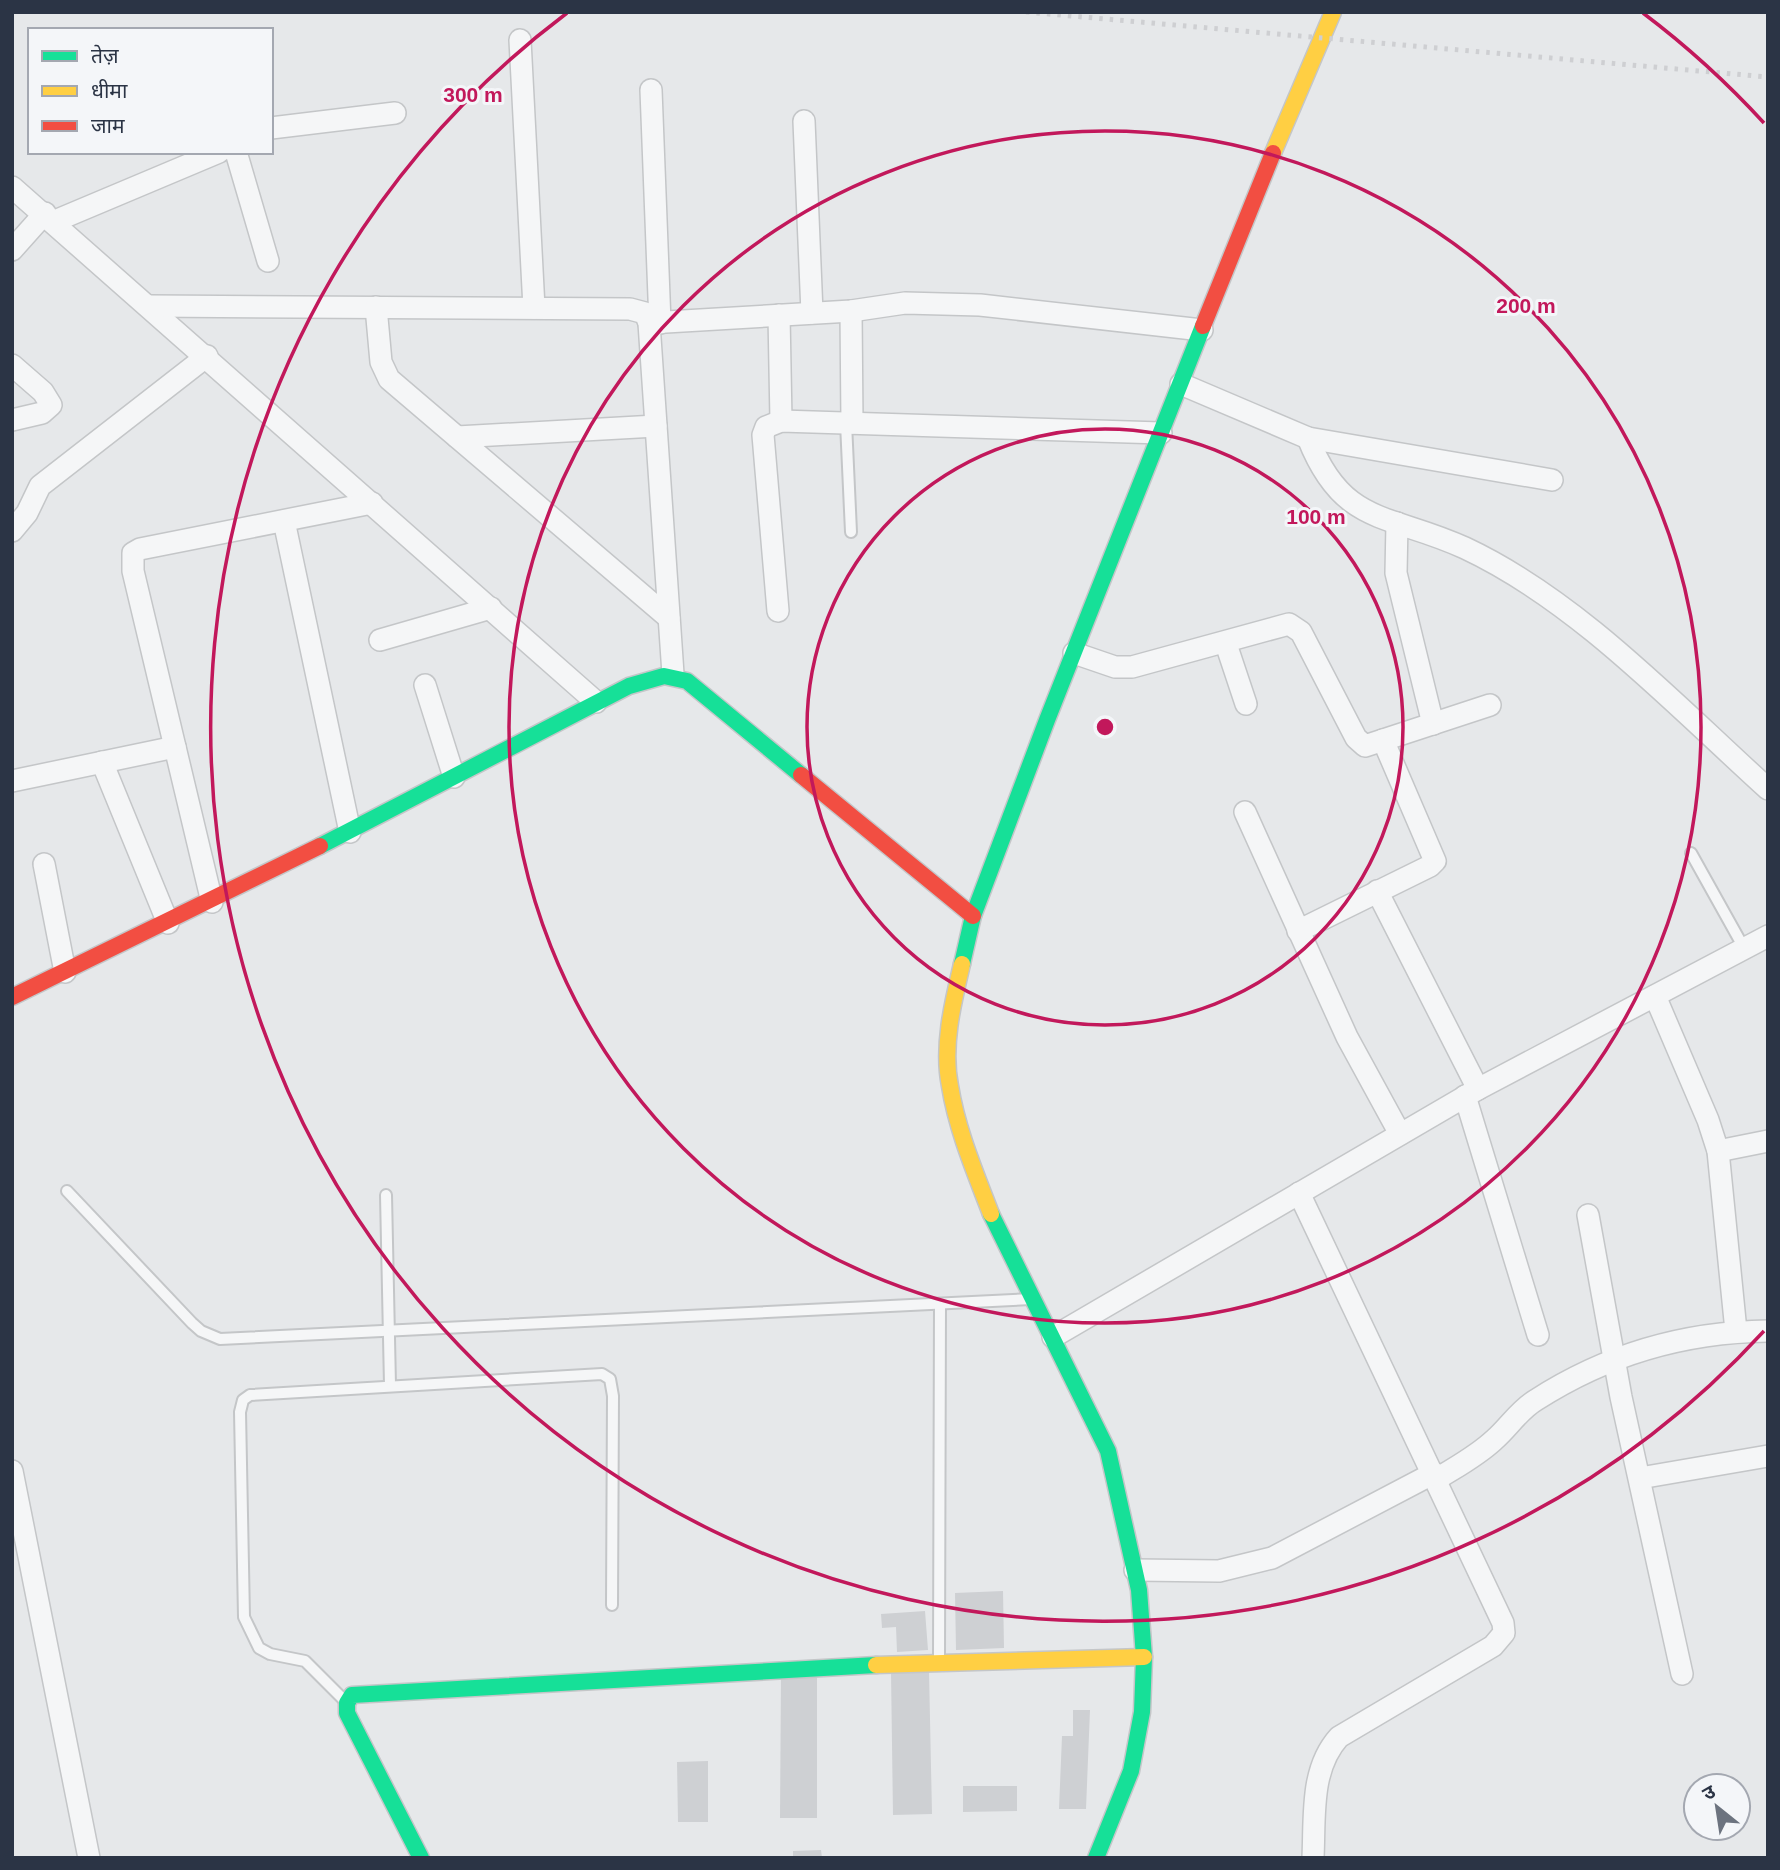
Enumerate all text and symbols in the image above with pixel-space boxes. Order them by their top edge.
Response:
legend [28,28,273,154]
text: तेज़ [91,44,119,67]
text: धीमा [91,79,128,102]
text: 300 m [443,83,503,106]
text: जाम [91,114,125,137]
text: 200 m [1496,294,1556,317]
text: 100 m [1286,505,1346,528]
centre of rings [1093,715,1117,739]
north arrow [1682,1772,1752,1842]
text: उ [1699,1780,1720,1805]

